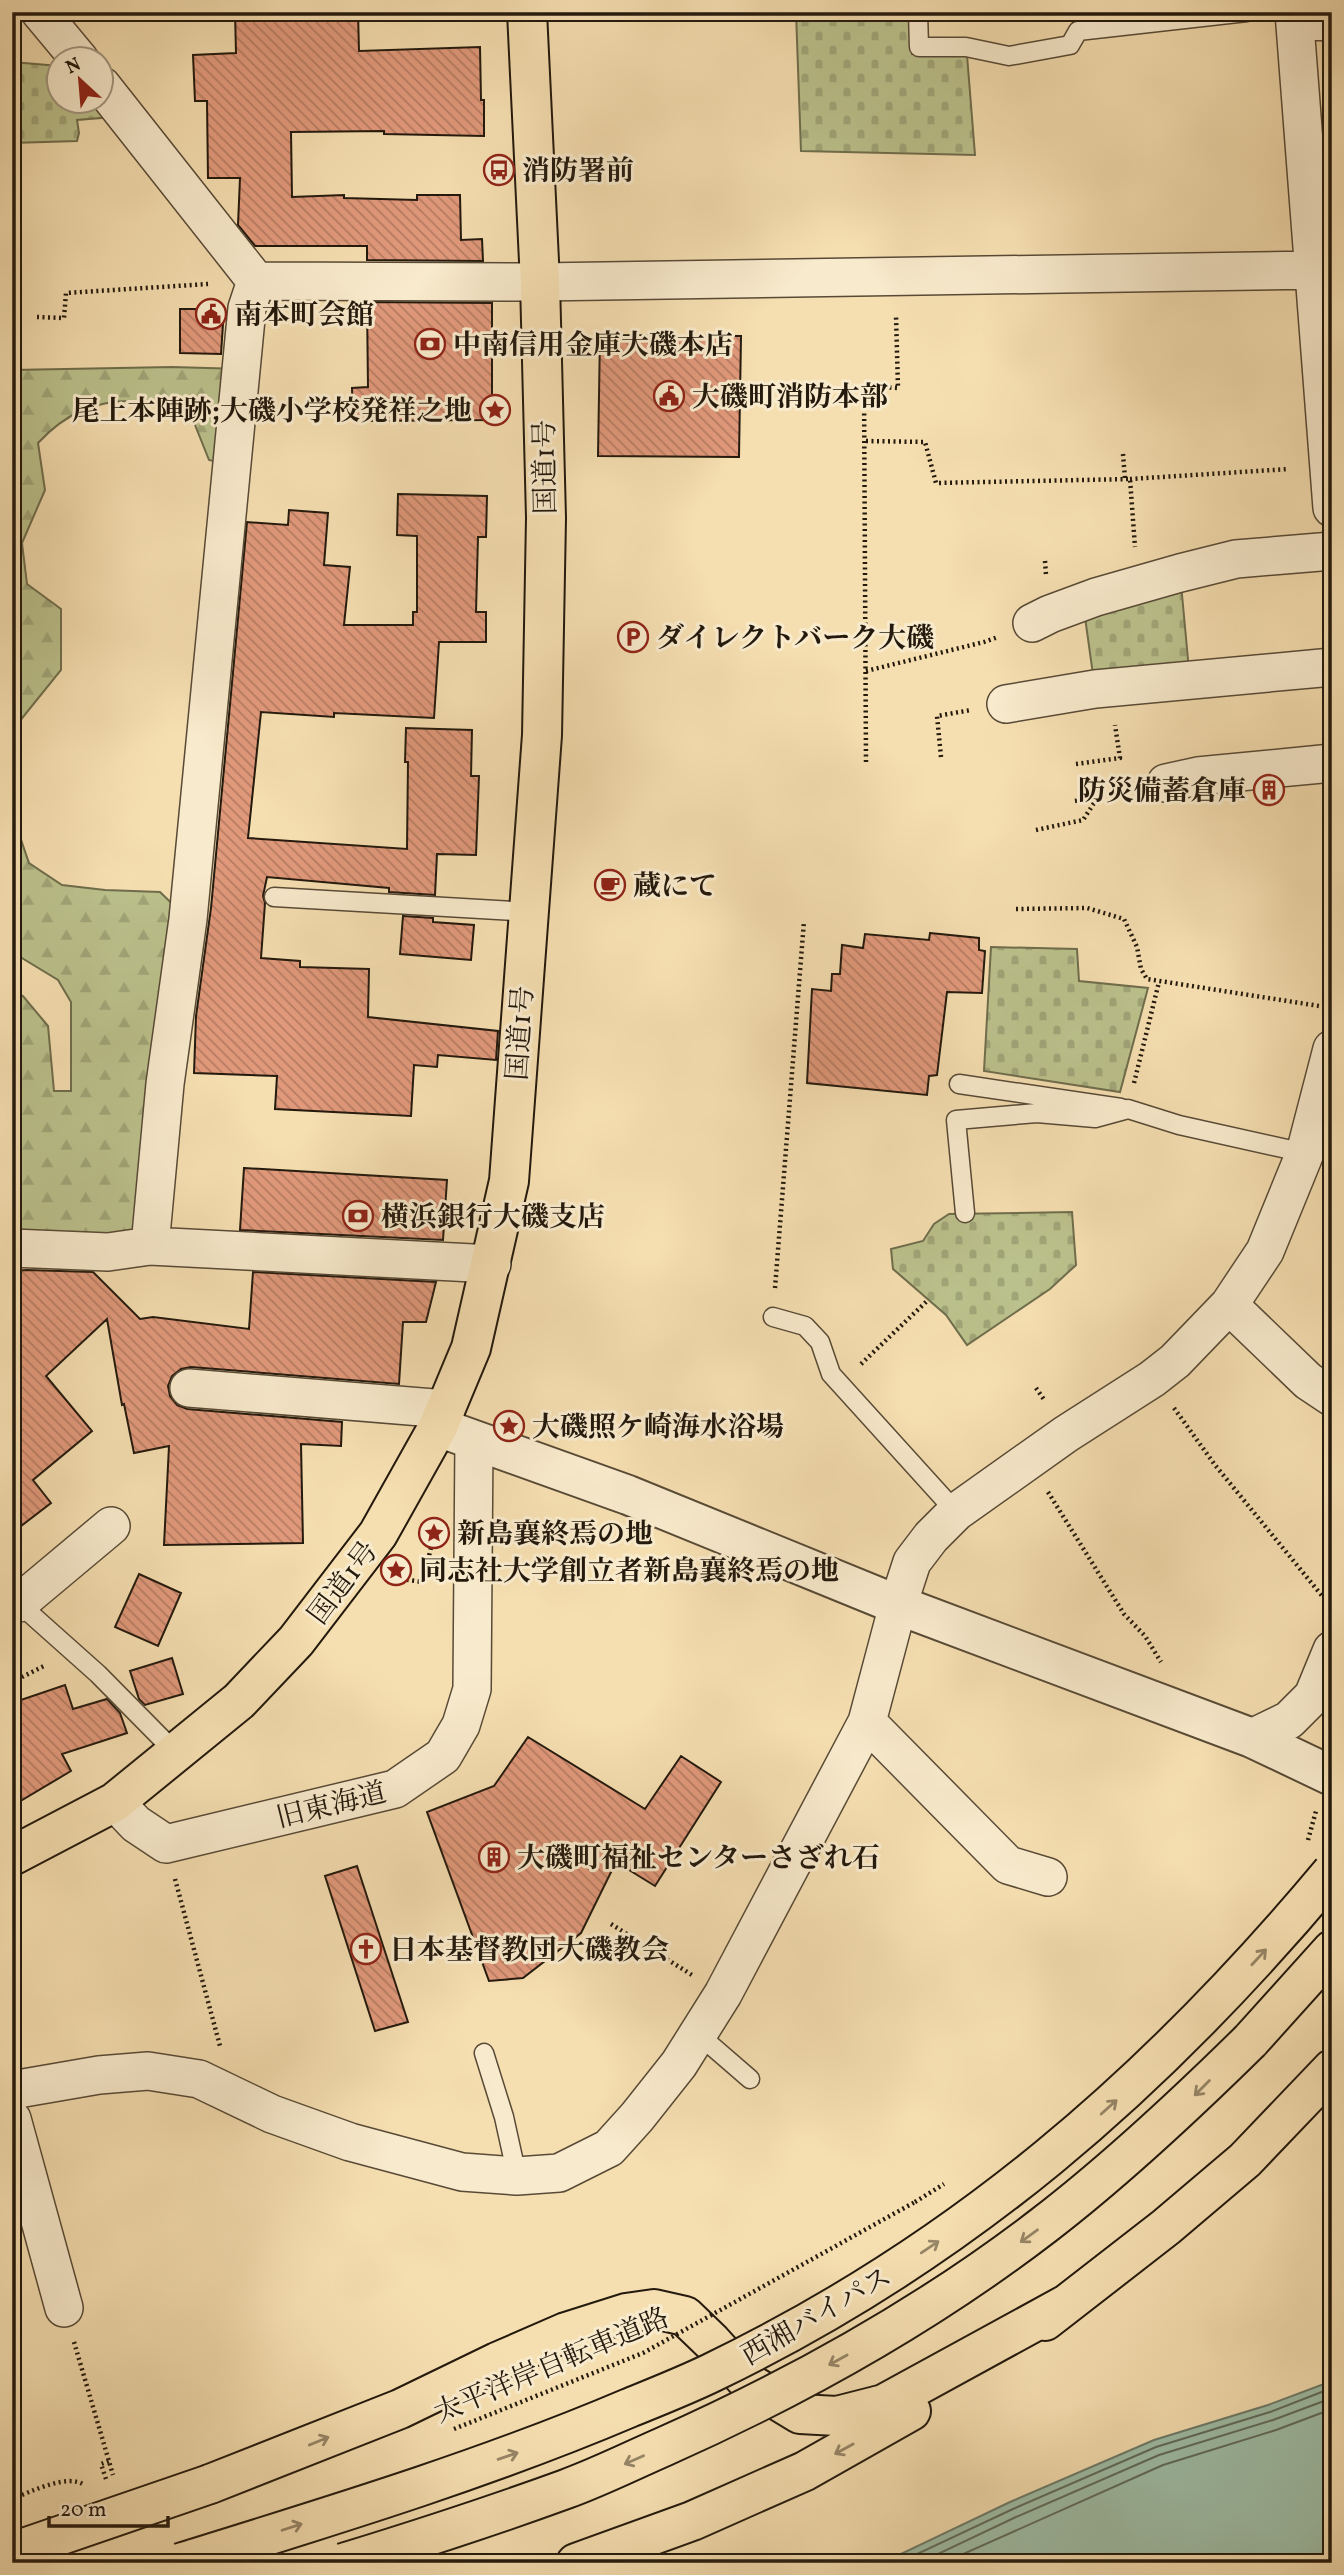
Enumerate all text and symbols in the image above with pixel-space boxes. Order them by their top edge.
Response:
north arrow [46,46,116,116]
text: N [62,52,86,81]
bus stop icon: 消防署前 [482,153,516,187]
place label: 消防署前 [522,153,634,192]
public building icon: 南本町会館 [194,297,228,331]
place label: 南本町会館 [234,297,374,336]
bank icon: 中南信用金庫大磯本店 [413,327,447,361]
place label: 中南信用金庫大磯本店 [453,327,733,366]
public building icon: 大磯町消防本部 [652,379,686,413]
place label: 大磯町消防本部 [692,379,888,418]
place label: 尾上本陣跡;大磯小学校発祥之地 [72,393,472,432]
place icon: 尾上本陣跡;大磯小学校発祥之地 [478,393,512,427]
street label: 国道1号 [526,419,567,515]
parking icon: ダイレクトバーク大磯 [616,620,650,654]
place label: ダイレクトバーク大磯 [656,620,934,659]
place label: 防災備蓄倉庫 [1078,773,1246,812]
building icon: 防災備蓄倉庫 [1252,773,1286,807]
cafe icon: 蔵にて [593,868,627,902]
place label: 蔵にて [633,868,717,907]
street label: 国道1号 [499,984,544,1082]
bank icon: 横浜銀行大磯支店 [341,1199,375,1233]
place label: 横浜銀行大磯支店 [381,1199,605,1238]
place icon: 大磯照ケ崎海水浴場 [492,1409,526,1443]
place label: 大磯照ケ崎海水浴場 [532,1409,784,1448]
place icon: 新島襄終焉の地 [417,1516,451,1550]
place label: 新島襄終焉の地 [457,1516,653,1555]
street label: 国道1号 [300,1534,388,1633]
place icon: 同志社大学創立者新島襄終焉の地 [379,1553,413,1587]
place label: 同志社大学創立者新島襄終焉の地 [419,1553,839,1592]
street label: 旧東海道 [273,1774,391,1839]
building icon: 大磯町福祉センターさざれ石 [477,1840,511,1874]
place label: 大磯町福祉センターさざれ石 [517,1840,880,1879]
church icon: 日本基督教団大磯教会 [349,1932,383,1966]
place label: 日本基督教団大磯教会 [389,1932,669,1971]
one-way arrow [1251,1949,1268,1966]
one-way arrow [1193,2080,1210,2097]
one-way arrow [1100,2098,1117,2115]
one-way arrow [1020,2229,1039,2243]
one-way arrow [920,2240,940,2254]
street label: 西湘バイパス [735,2258,900,2376]
street label: 太平洋岸自転車道路 [428,2299,676,2433]
one-way arrow [829,2353,849,2367]
one-way arrow [308,2433,330,2446]
one-way arrow [834,2443,855,2456]
one-way arrow [497,2449,519,2462]
one-way arrow [624,2454,645,2467]
scale bar [49,2484,168,2528]
text: 20 m [60,2496,106,2525]
one-way arrow [281,2520,303,2533]

